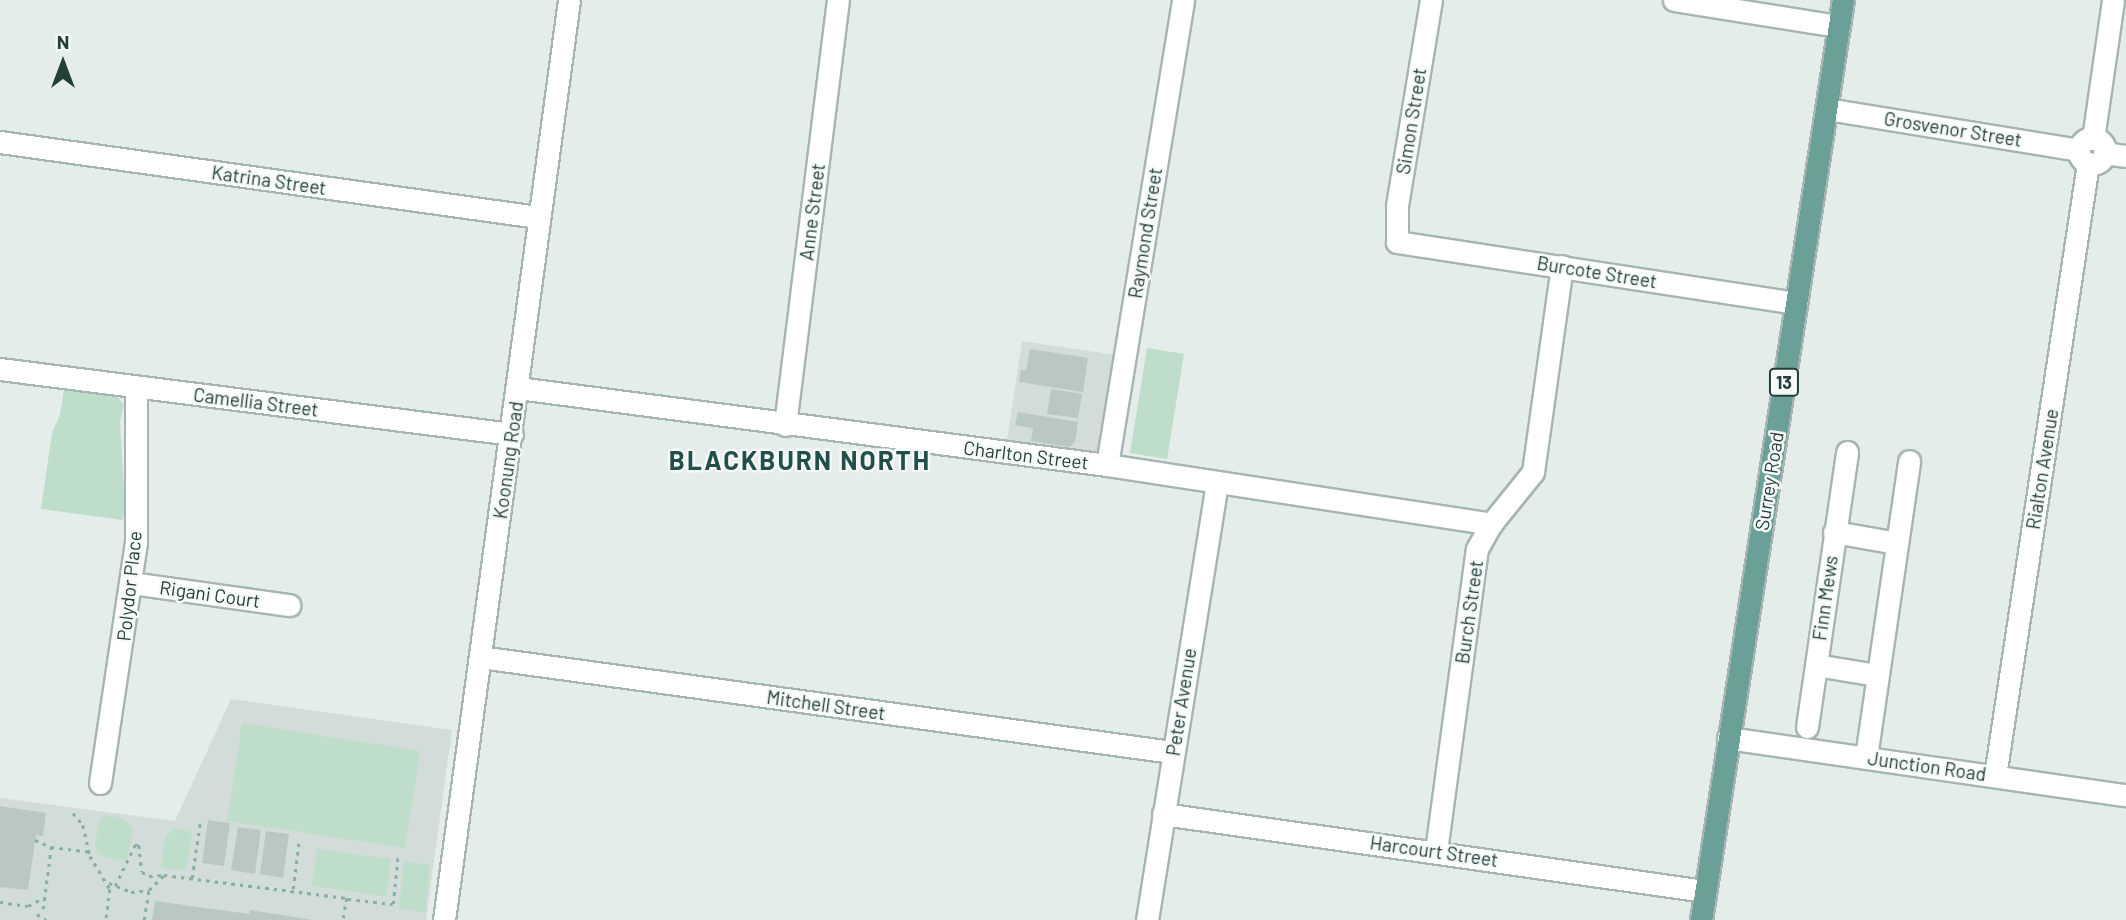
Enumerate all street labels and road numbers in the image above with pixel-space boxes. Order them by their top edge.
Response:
street label: Simon Street [1391,66,1431,176]
street label: Grosvenor Street [1882,107,2024,151]
street label: Katrina Street [210,161,328,199]
street label: Anne Street [795,162,829,262]
street label: Raymond Street [1123,166,1167,300]
street label: Burcote Street [1535,251,1659,293]
road number: 13 [1768,368,1800,396]
street label: Camellia Street [192,383,320,421]
street label: Koonung Road [488,400,528,520]
street label: Rialton Avenue [2021,407,2063,531]
street label: Surrey Road [1750,430,1788,532]
street label: Charlton Street [962,436,1090,474]
street label: Polydor Place [112,530,146,642]
street label: Finn Mews [1808,554,1842,642]
street label: Burch Street [1450,559,1488,665]
street label: Rigani Court [158,576,262,612]
street label: Peter Avenue [1161,647,1201,757]
street label: Mitchell Street [765,685,887,725]
street label: Junction Road [1866,746,1988,786]
street label: Harcourt Street [1368,831,1500,871]

